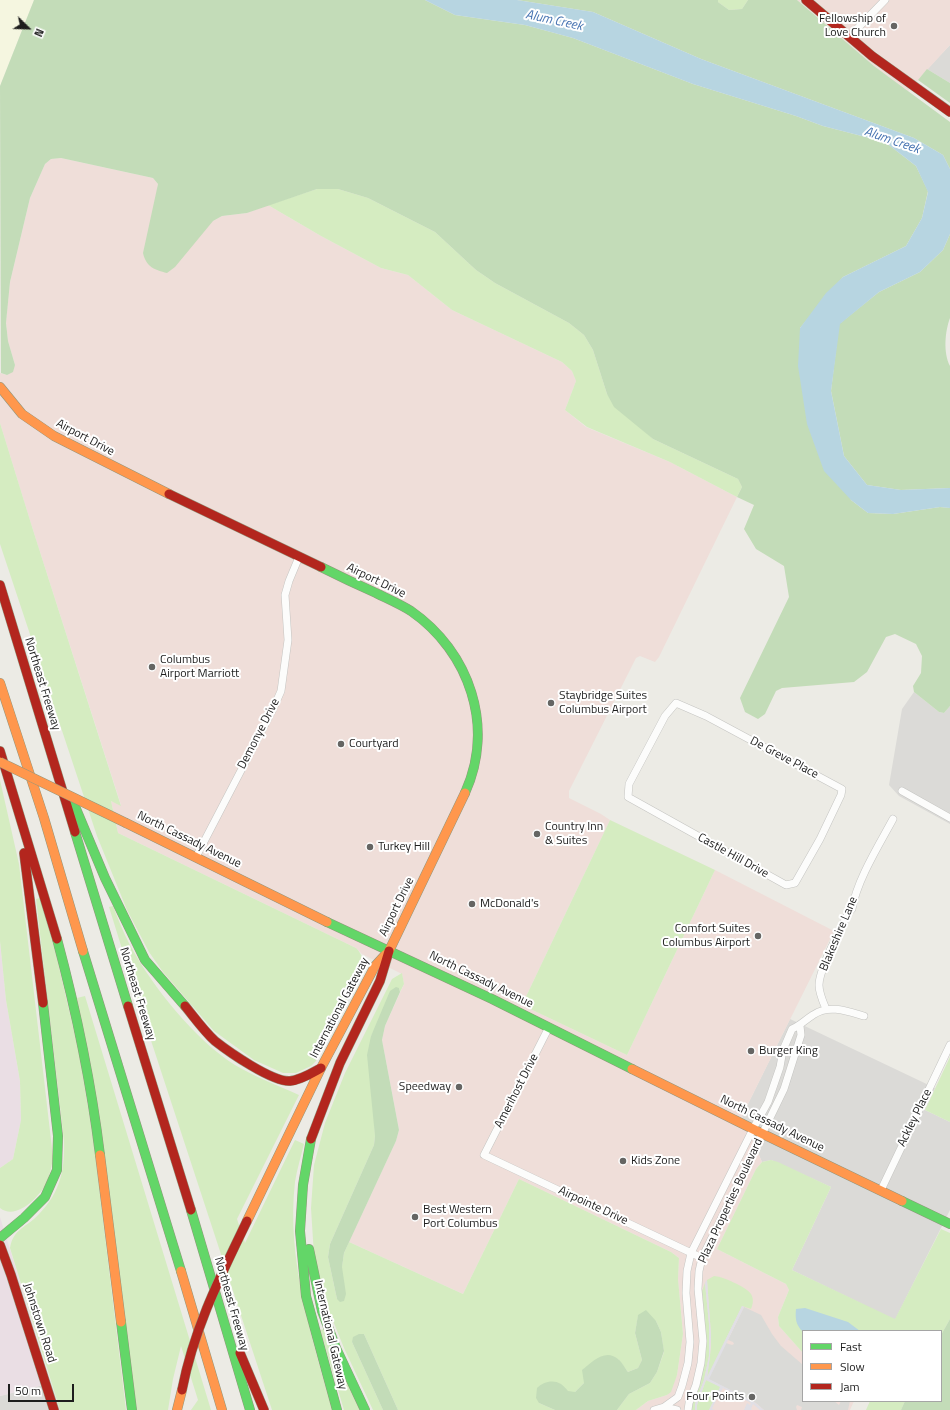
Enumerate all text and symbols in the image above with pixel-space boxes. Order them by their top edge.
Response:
water label: Alum Creek [524,7,584,35]
north arrow [8,8,48,48]
place label: Fellowship of Love Church [819,12,886,40]
marker: Fellowship of Love Church [889,21,899,31]
text: N [30,26,48,39]
water label: Alum Creek [862,124,922,158]
street label: Airport Drive [53,417,117,459]
street label: Airport Drive [344,561,408,601]
street label: Northeast Freeway [21,636,63,732]
place label: Columbus Airport Marriott [160,653,239,681]
marker: Columbus Airport Marriott [147,662,157,672]
place label: Staybridge Suites Columbus Airport [559,689,647,717]
street label: Demonye Drive [235,696,283,772]
marker: Staybridge Suites Columbus Airport [546,698,556,708]
street label: De Greve Place [747,734,821,782]
place label: Courtyard [349,737,399,751]
marker: Courtyard [336,739,346,749]
street label: North Cassady Avenue [135,809,243,871]
place label: Country Inn & Suites [545,820,603,848]
marker: Country Inn & Suites [532,829,542,839]
street label: Castle Hill Drive [695,831,771,881]
place label: Turkey Hill [378,840,430,854]
marker: Turkey Hill [365,842,375,852]
street label: Airport Drive [377,875,417,939]
street label: Blakeshire Lane [817,895,861,973]
place label: McDonald's [480,897,539,911]
marker: McDonald's [467,899,477,909]
place label: Comfort Suites Columbus Airport [662,922,750,950]
marker: Comfort Suites Columbus Airport [753,931,763,941]
street label: Northeast Freeway [116,946,158,1042]
street label: North Cassady Avenue [427,949,535,1011]
street label: International Gateway [307,955,373,1061]
place label: Burger King [759,1044,818,1058]
marker: Burger King [746,1046,756,1056]
street label: Amerihost Drive [492,1051,542,1131]
place label: Speedway [399,1080,451,1094]
marker: Speedway [454,1082,464,1092]
street label: Ackley Place [895,1087,935,1149]
street label: North Cassady Avenue [718,1093,826,1155]
street label: Plaza Properties Boulevard [696,1136,766,1266]
place label: Kids Zone [631,1154,680,1168]
marker: Kids Zone [618,1156,628,1166]
street label: Airpointe Drive [556,1184,630,1228]
place label: Best Western Port Columbus [423,1203,498,1231]
marker: Best Western Port Columbus [410,1212,420,1222]
street label: Northeast Freeway [211,1256,251,1352]
street label: International Gateway [310,1279,350,1391]
street label: Johnstown Road [19,1281,59,1365]
legend [802,1330,942,1402]
text: Fast [840,1337,862,1356]
text: Slow [840,1357,865,1376]
scale bar [10,1376,76,1402]
text: Jam [840,1377,860,1396]
text: 50 m [15,1381,41,1400]
place label: Four Points [686,1390,744,1404]
marker: Four Points [747,1392,757,1402]

